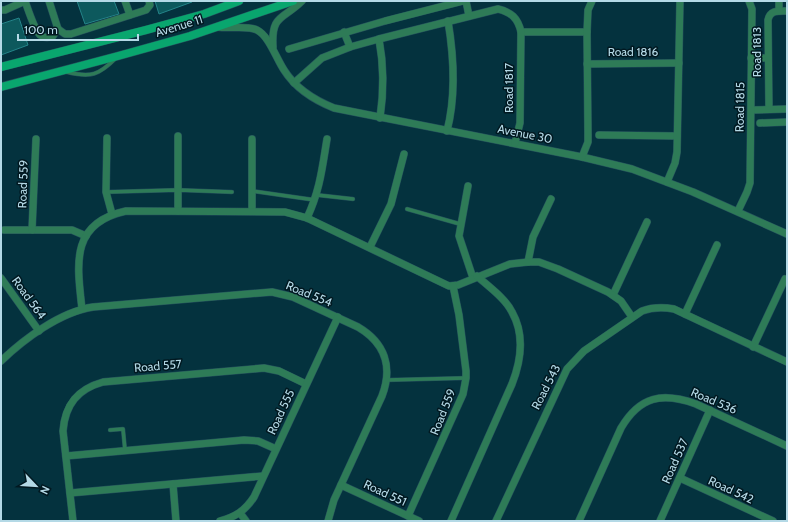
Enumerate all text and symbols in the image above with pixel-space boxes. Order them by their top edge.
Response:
street label: Avenue 11 [153,11,204,40]
scale bar [18,16,138,42]
text: 100 m [24,22,58,37]
street label: Road 1813 [749,27,764,77]
street label: Road 1816 [608,44,659,59]
street label: Road 1817 [501,63,516,113]
street label: Road 1815 [732,82,747,132]
street label: Avenue 30 [496,121,554,146]
street label: Road 559 [14,159,31,208]
street label: Road 564 [9,273,50,322]
street label: Road 554 [284,277,335,310]
street label: Road 557 [134,356,182,375]
street label: Road 543 [528,362,563,412]
street label: Road 536 [689,384,740,417]
street label: Road 559 [426,386,459,437]
street label: Road 555 [264,387,298,437]
street label: Road 537 [658,436,691,486]
north arrow [16,466,56,506]
street label: Road 542 [706,473,756,507]
street label: Road 551 [361,476,409,509]
text: N [37,484,53,497]

